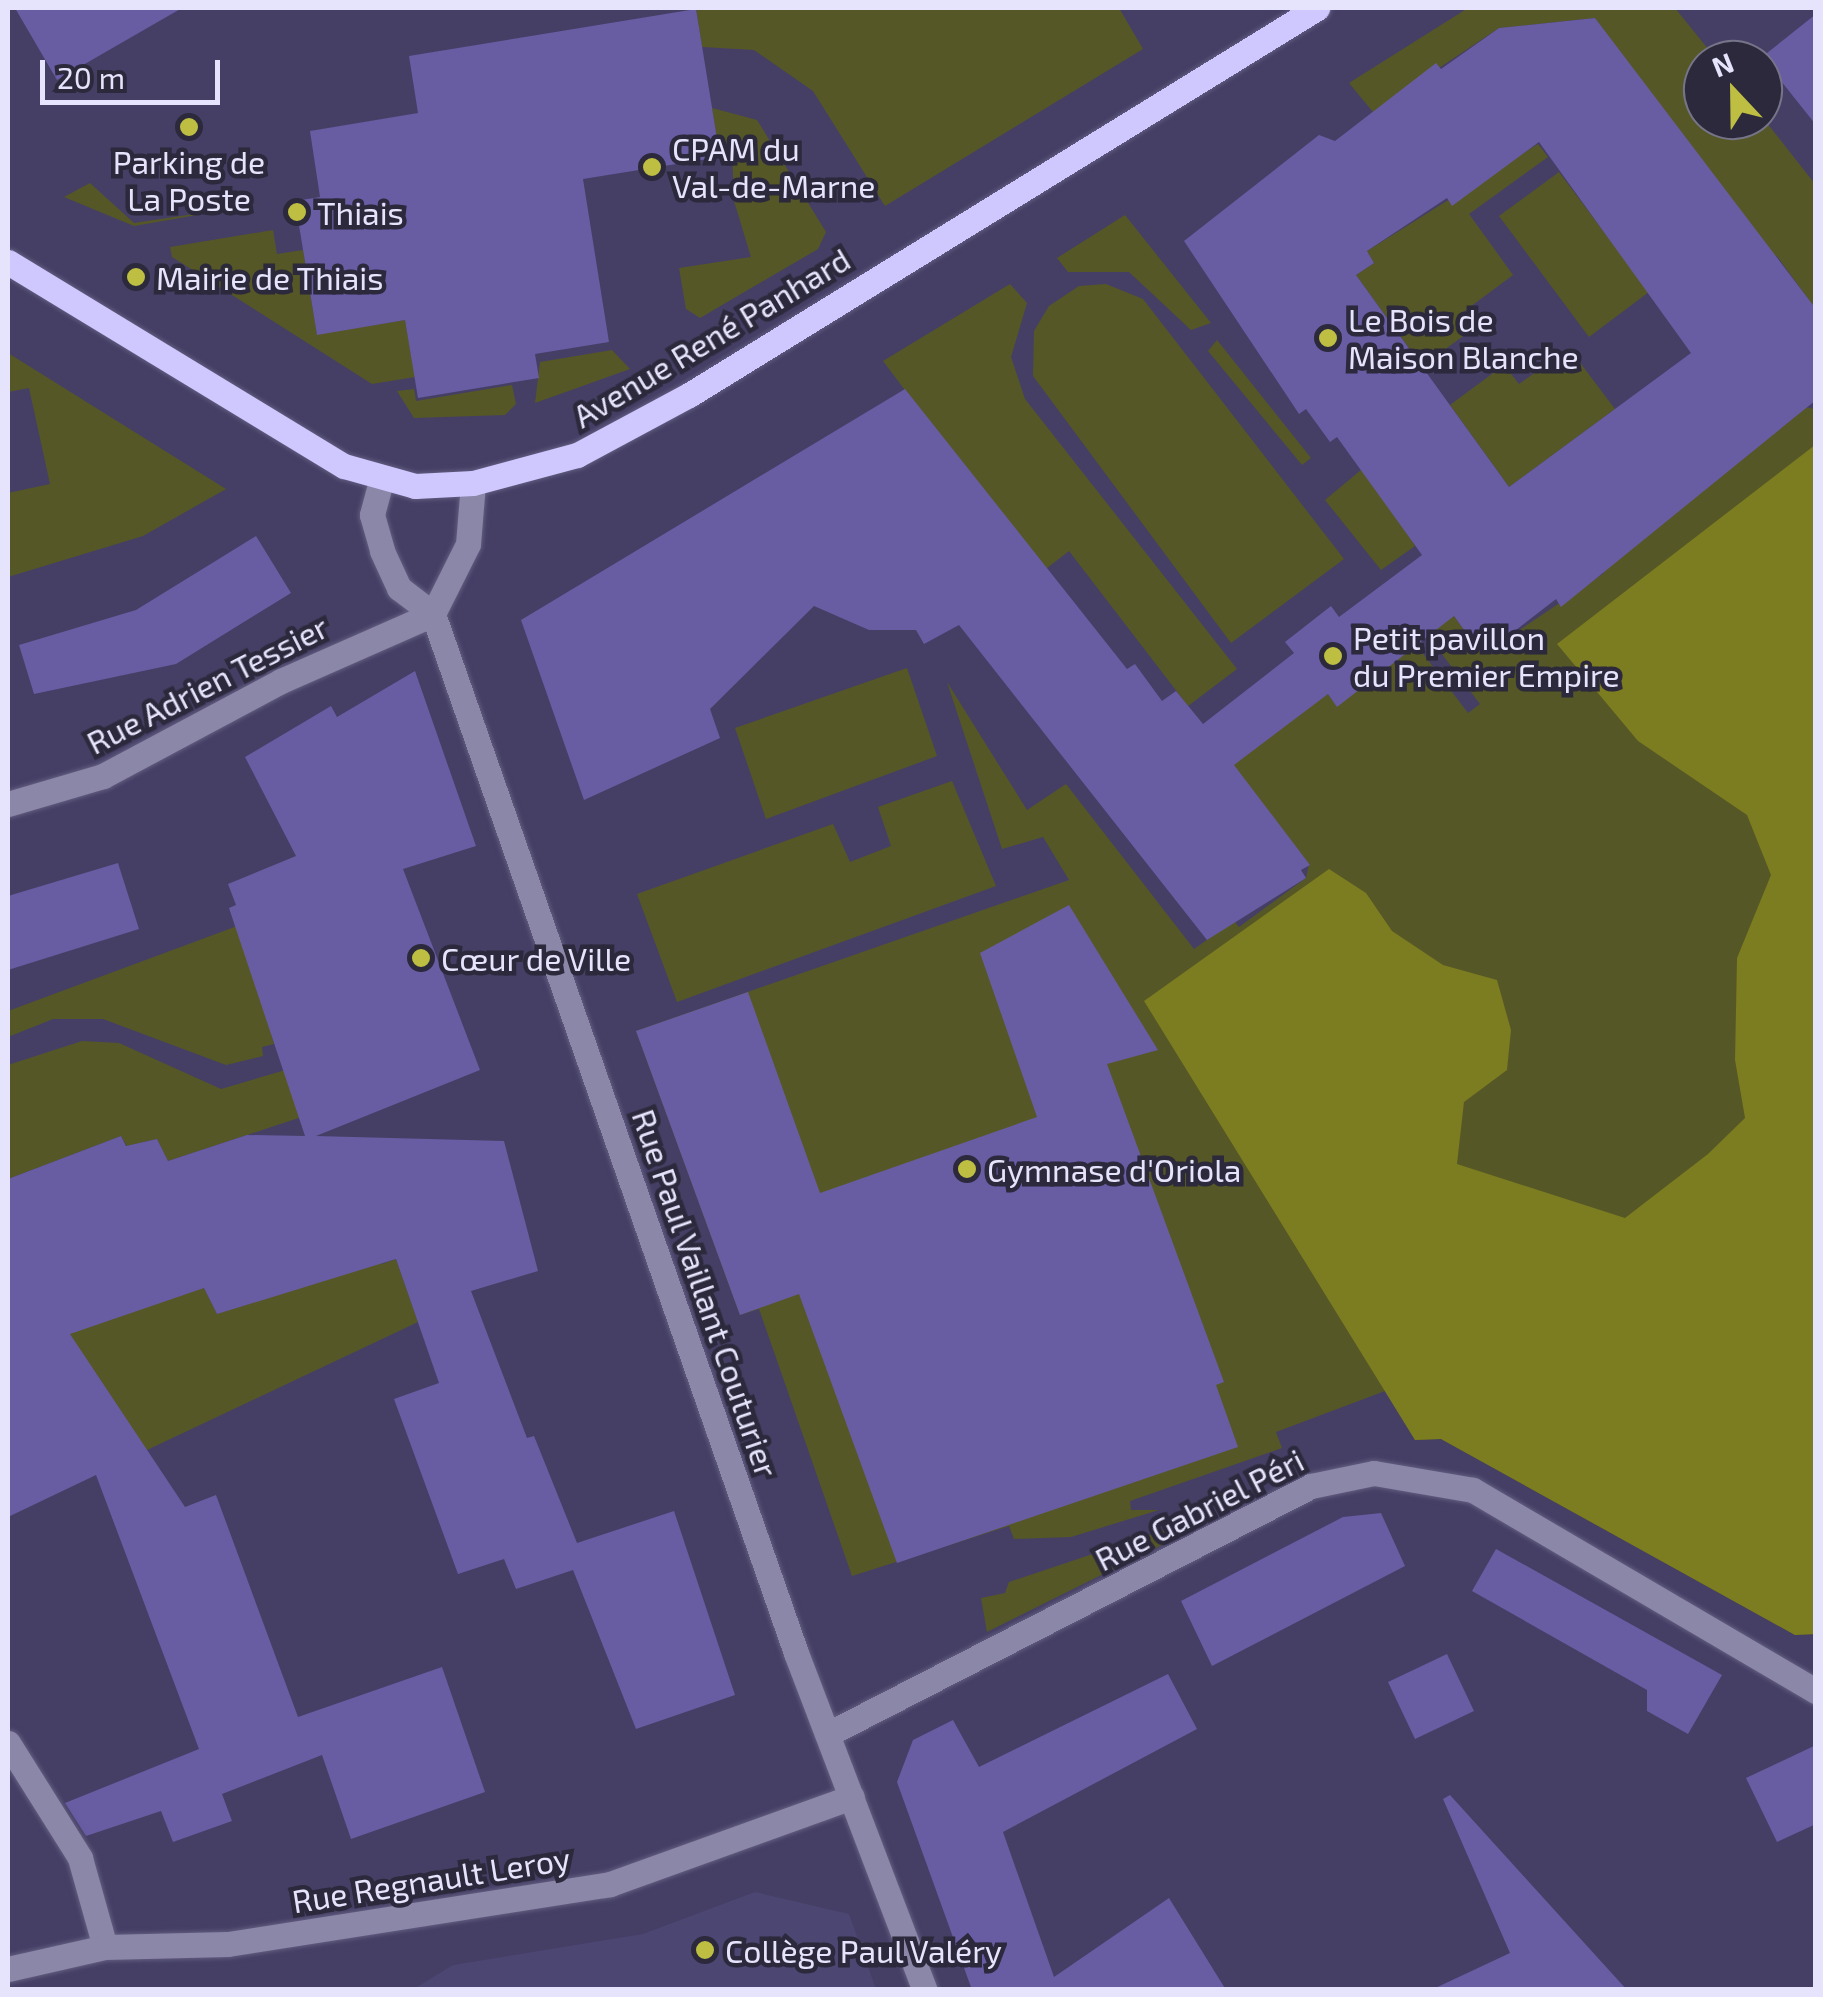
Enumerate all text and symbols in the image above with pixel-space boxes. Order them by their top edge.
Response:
scale bar [45,40,225,102]
north arrow [1683,40,1783,140]
text: N [1707,44,1738,84]
text: 20 m [57,59,125,95]
marker: Parking de La Poste [178,116,200,138]
place label: CPAM du Val-de-Marne [672,130,876,205]
place label: Parking de La Poste [113,143,265,218]
marker: CPAM du Val-de-Marne [641,156,663,178]
place label: Thiais [317,193,404,231]
marker: Thiais [286,201,308,223]
street label: Avenue René Panhard [566,239,856,435]
place label: Mairie de Thiais [156,258,384,296]
marker: Mairie de Thiais [125,266,147,288]
place label: Le Bois de Maison Blanche [1348,301,1579,376]
marker: Le Bois de Maison Blanche [1317,327,1339,349]
street label: Rue Adrien Tessier [79,606,335,762]
place label: Petit pavillon du Premier Empire [1353,619,1620,694]
marker: Petit pavillon du Premier Empire [1322,645,1344,667]
place label: Cœur de Ville [441,939,633,977]
marker: Cœur de Ville [410,947,432,969]
street label: Rue Paul Vaillant Couturier [625,1103,787,1483]
place label: Gymnase d'Oriola [987,1150,1241,1188]
marker: Gymnase d'Oriola [956,1158,978,1180]
street label: Rue Gabriel Péri [1088,1440,1310,1578]
street label: Rue Regnault Leroy [289,1838,573,1920]
place label: Collège Paul Valéry [725,1931,1003,1969]
marker: Collège Paul Valéry [694,1939,716,1961]

